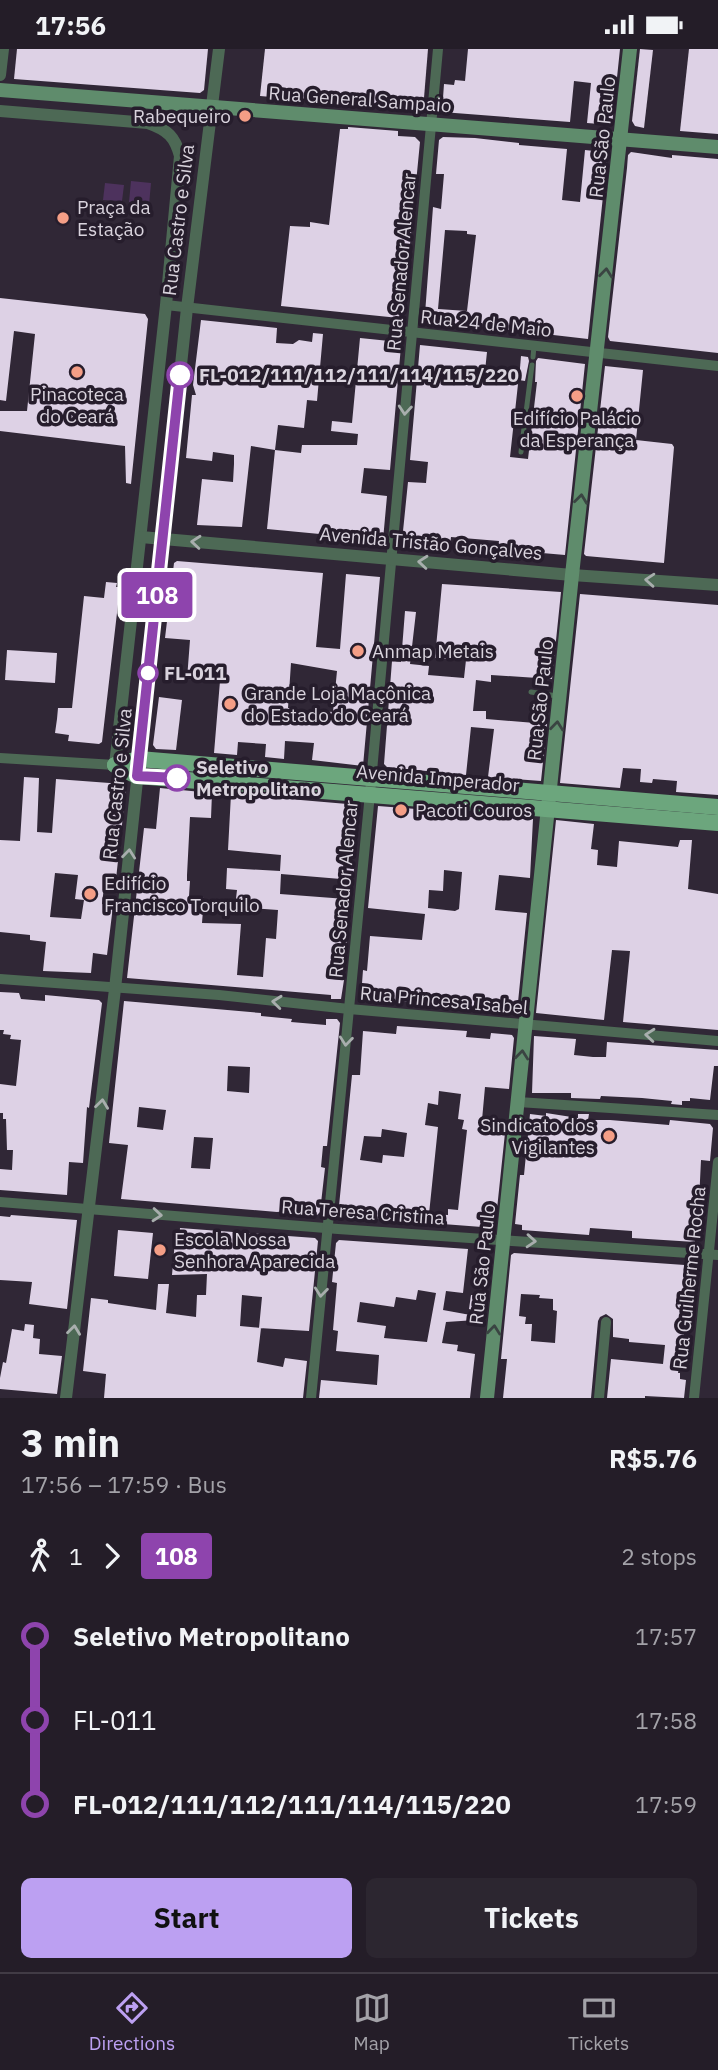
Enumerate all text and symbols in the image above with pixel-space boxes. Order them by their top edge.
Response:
text: 17:56 [35,8,106,42]
street label: Rua São Paulo [584,75,620,199]
street label: Rua General Sampaio [268,81,452,117]
place label: Rabequeiro [133,104,231,128]
marker: Rabequeiro [237,108,253,124]
street label: Rua Castro e Silva [157,143,199,297]
street label: Rua Senador Alencar [381,172,421,352]
place label: Praça da Estação [77,195,151,241]
marker: Praça da Estação [55,210,71,226]
one-way arrow [598,267,613,278]
street label: Rua 24 de Maio [419,304,553,342]
marker: FL-012/111/112/111/114/115/220 [167,362,193,388]
place label: FL-012/111/112/111/114/115/220 [199,363,519,387]
marker: Pinacoteca do Ceará [69,364,85,380]
place label: Pinacoteca do Ceará [30,382,124,428]
marker: Edifício Palácio da Esperança [569,388,585,404]
one-way arrow [397,404,412,416]
place label: Edifício Palácio da Esperança [513,406,641,452]
one-way arrow [573,494,588,505]
street label: Avenida Tristão Gonçalves [319,521,543,565]
one-way arrow [191,535,202,550]
one-way arrow [417,555,428,570]
line badge: 108 [117,572,197,618]
one-way arrow [644,573,655,588]
text: 108 [135,579,179,611]
street label: Rua São Paulo [522,638,558,762]
place label: Anmap Metais [372,639,494,663]
marker: Anmap Metais [350,643,366,659]
place label: FL-011 [164,661,227,685]
marker: FL-011 [138,663,158,683]
place label: Grande Loja Maçônica do Estado do Ceará [244,681,431,727]
marker: Grande Loja Maçônica do Estado do Ceará [222,696,238,712]
street label: Rua Castro e Silva [97,707,137,861]
one-way arrow [549,720,564,731]
place label: Seletivo Metropolitano [196,755,322,801]
street label: Avenida Imperador [355,759,521,797]
marker: Seletivo Metropolitano [164,765,190,791]
place label: Pacoti Couros [415,798,532,822]
street label: Rua Senador Alencar [323,799,363,979]
marker: Pacoti Couros [393,802,409,818]
one-way arrow [122,848,137,860]
place label: Edifício Francisco Torquilo [104,871,260,917]
marker: Edifício Francisco Torquilo [82,886,98,902]
street label: Rua Princesa Isabel [359,981,529,1019]
one-way arrow [271,994,283,1009]
one-way arrow [644,1028,655,1043]
one-way arrow [339,1035,354,1047]
one-way arrow [515,1049,530,1061]
one-way arrow [94,1099,109,1110]
place label: Sindicato dos Vigilantes [480,1113,595,1159]
marker: Sindicato dos Vigilantes [601,1128,617,1144]
street label: Rua Guilherme Rocha [667,1185,711,1371]
street label: Rua Teresa Cristina [280,1194,446,1230]
street label: Rua São Paulo [464,1202,500,1326]
one-way arrow [152,1207,163,1222]
place label: Escola Nossa Senhora Aparecida [174,1227,335,1273]
one-way arrow [525,1234,536,1249]
marker: Escola Nossa Senhora Aparecida [152,1242,168,1258]
one-way arrow [314,1286,329,1298]
one-way arrow [67,1324,82,1336]
one-way arrow [486,1324,501,1335]
text: 3 min [21,1418,120,1467]
text: R$5.76 [609,1441,697,1475]
text: 17:56 – 17:59 · Bus [21,1469,227,1499]
icon: walk [21,1537,59,1575]
icon: forward [93,1537,131,1575]
text: 108 [155,1540,198,1572]
text: 1 [69,1541,83,1571]
text: 2 stops [621,1541,697,1571]
text: Seletivo Metropolitano [73,1619,350,1653]
text: 17:57 [635,1621,697,1651]
text: FL-011 [73,1703,157,1737]
text: 17:58 [635,1705,697,1735]
text: FL-012/111/112/111/114/115/220 [73,1787,511,1821]
text: 17:59 [635,1789,697,1819]
button: Start [21,1878,352,1958]
button: Tickets [366,1878,697,1958]
tab: Directions [89,1989,175,2055]
tab: Map [353,1989,391,2055]
tab: Tickets [568,1989,629,2055]

